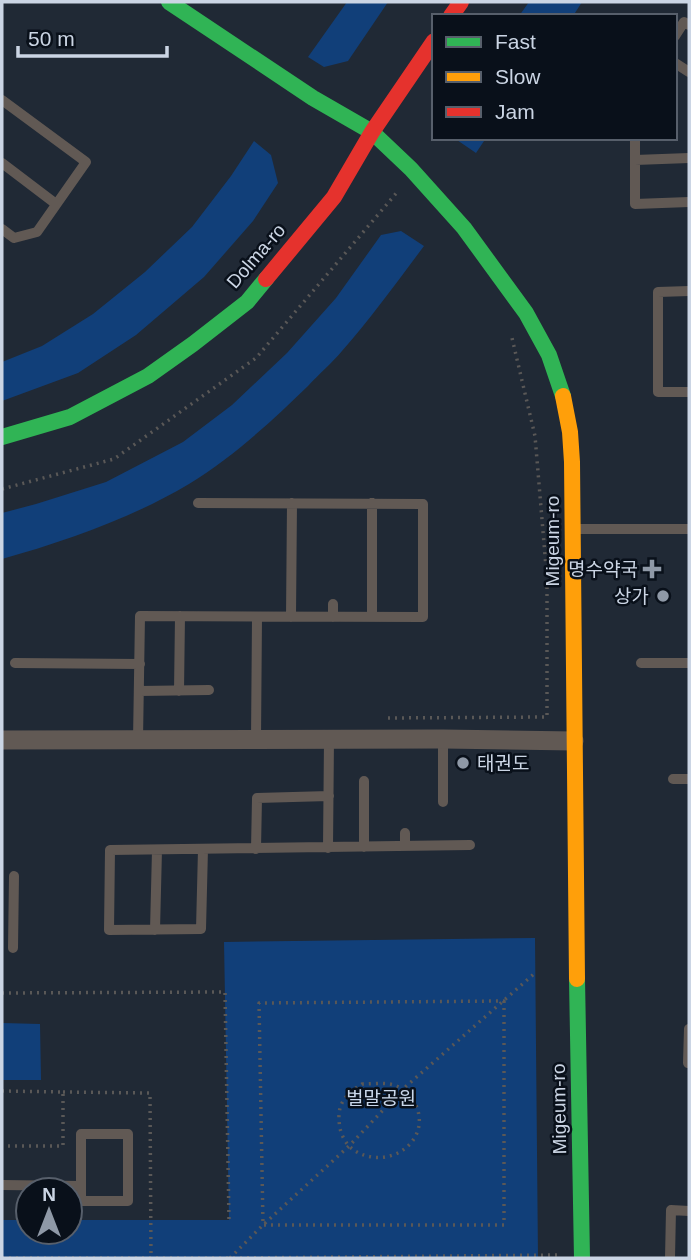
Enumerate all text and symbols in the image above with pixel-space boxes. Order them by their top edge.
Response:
scale bar [18,14,166,58]
legend [432,14,677,140]
text: 50 m [28,27,75,50]
text: Fast [495,30,536,53]
text: Slow [495,65,541,88]
text: Jam [495,100,535,123]
street label: Dolma-ro [222,220,290,292]
street label: Migeum-ro [542,496,563,586]
place label: 명수약국 [568,559,638,580]
marker: 명수약국 [644,561,660,577]
place label: 상가 [614,586,649,607]
marker: 상가 [655,588,671,604]
place label: 태권도 [477,753,529,774]
marker: 태권도 [455,755,471,771]
street label: Migeum-ro [548,1063,570,1155]
park label: 벌말공원 [346,1088,416,1109]
north arrow [14,1176,84,1246]
text: N [42,1184,56,1205]

